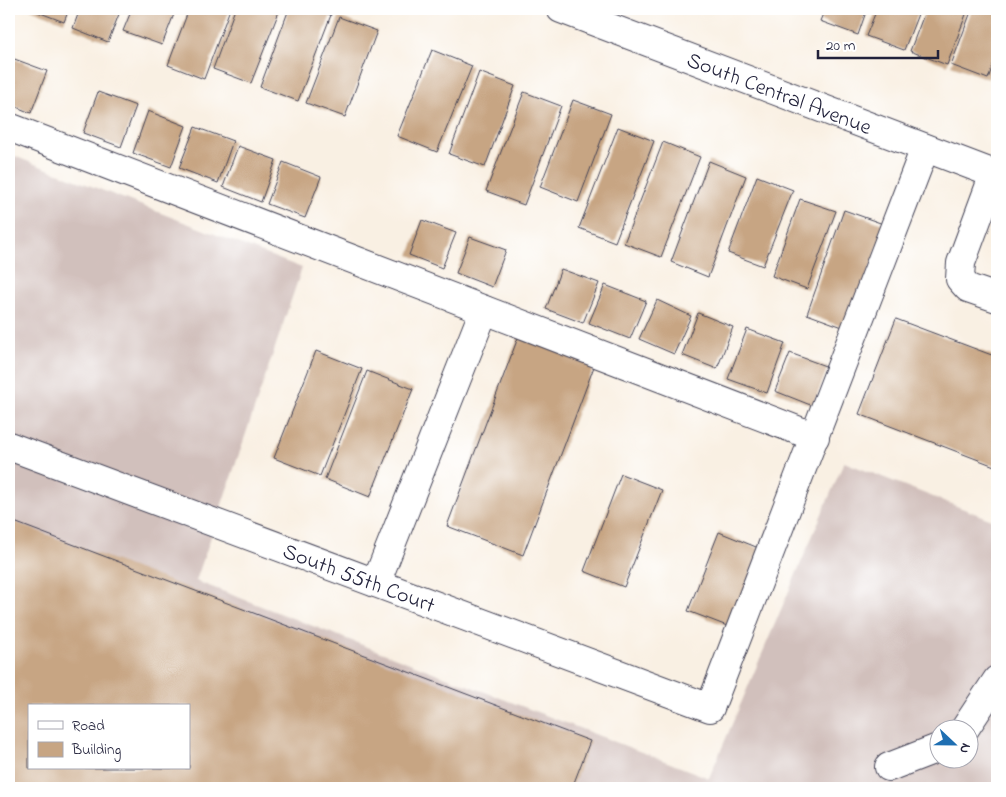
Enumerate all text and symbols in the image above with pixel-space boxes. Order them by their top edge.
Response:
scale bar [818,28,938,60]
text: 20 m [826,35,856,57]
street label: South Central Avenue [682,45,876,145]
street label: South 55th Court [278,537,440,623]
legend [28,704,190,770]
text: Road [72,715,105,737]
north arrow [928,720,978,770]
text: Building [71,739,121,762]
text: N [953,740,976,757]

